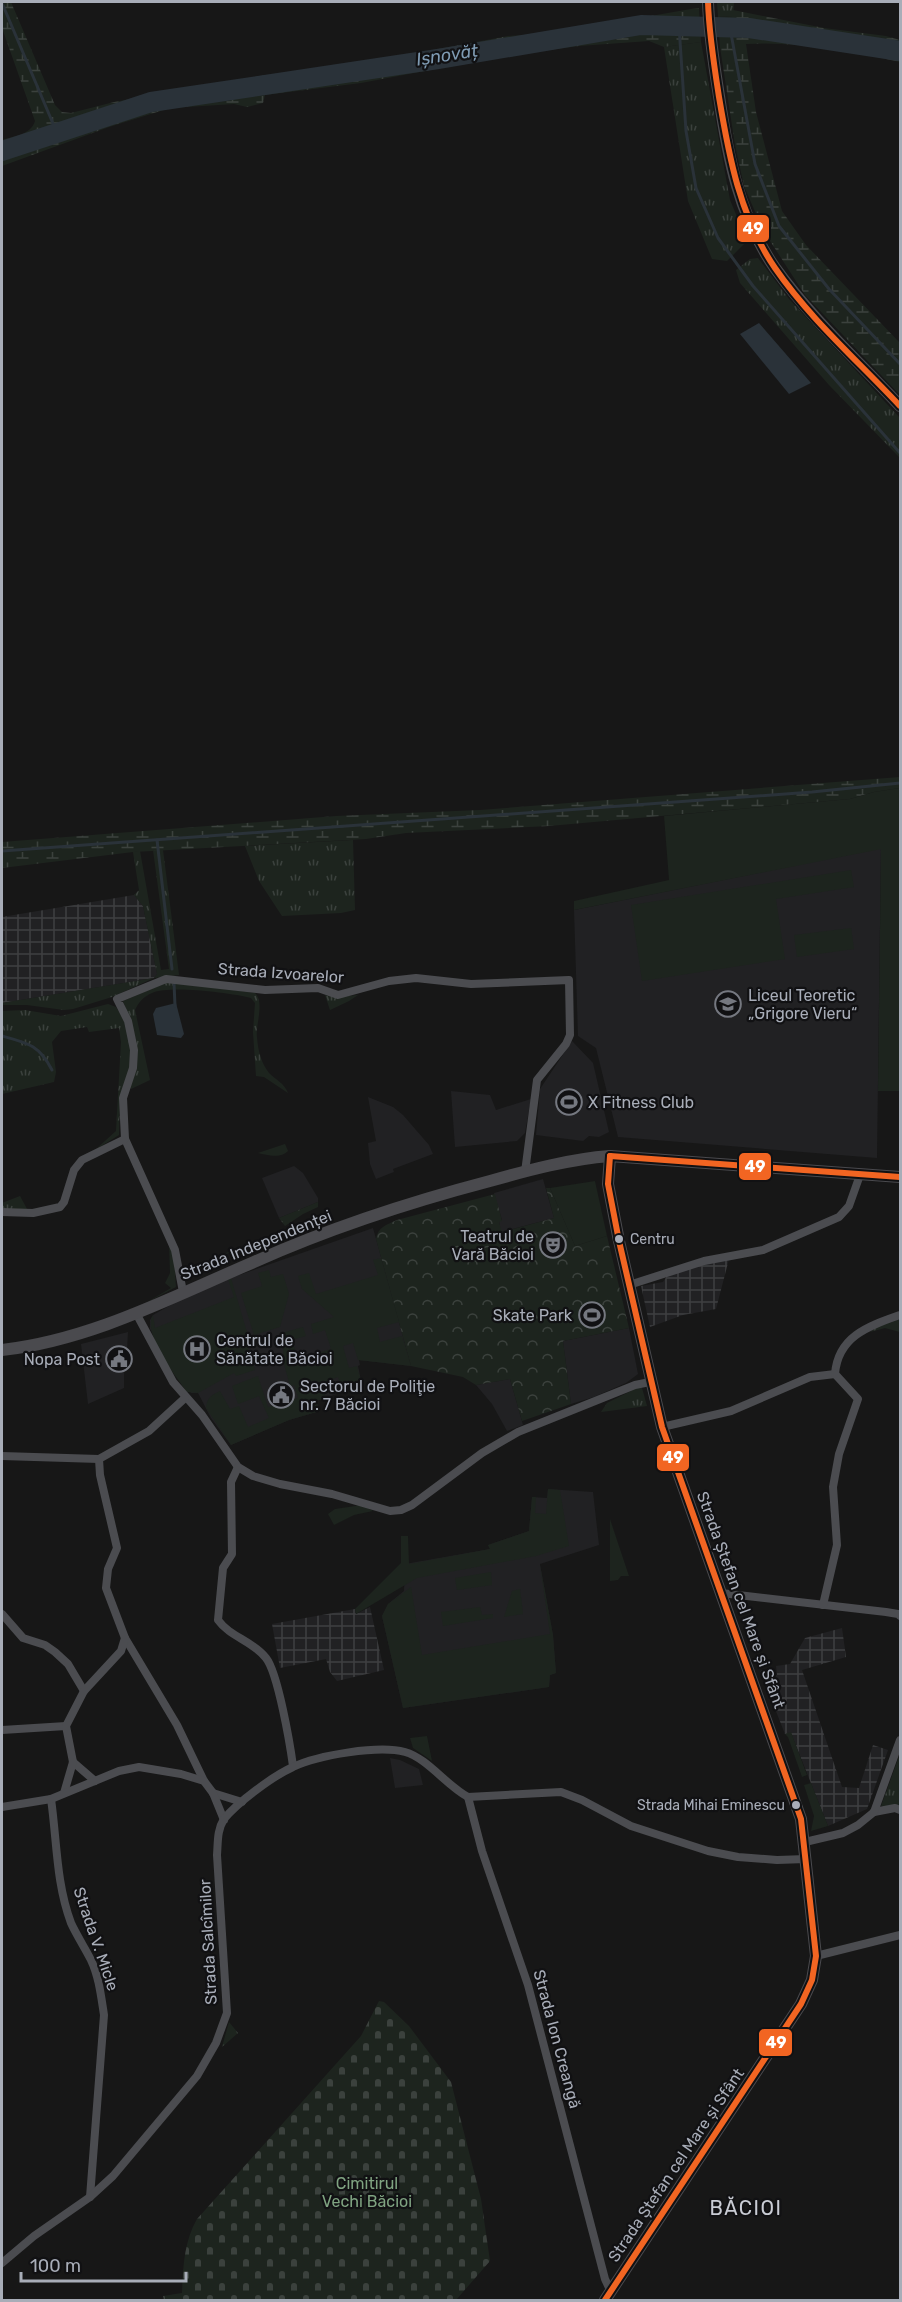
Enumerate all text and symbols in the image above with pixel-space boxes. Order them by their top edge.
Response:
water label: Ișnovăț [414,39,481,71]
line badge: 49 [736,214,770,243]
text: 49 [742,219,764,238]
street label: Strada Izvoarelor [217,959,345,987]
place label: Liceul Teoretic „Grigore Vieru“ [748,986,857,1023]
school or university icon: Liceul Teoretic „Grigore Vieru“ [713,989,743,1019]
sports icon: X Fitness Club [554,1087,584,1117]
place label: X Fitness Club [588,1093,694,1112]
line badge: 49 [738,1152,772,1181]
text: 49 [744,1157,766,1176]
street label: Strada Independenței [178,1206,334,1284]
place label: Teatrul de Vară Băcioi [452,1227,534,1264]
theatre icon: Teatrul de Vară Băcioi [538,1230,568,1260]
place label: Centru [630,1231,675,1248]
marker: Centru [613,1233,625,1245]
sports icon: Skate Park [577,1300,607,1330]
place label: Skate Park [493,1306,573,1325]
place label: Centrul de Sănătate Băcioi [216,1331,333,1368]
hospital icon: Centrul de Sănătate Băcioi [182,1334,212,1364]
public building icon: Nopa Post [104,1344,134,1374]
place label: Nopa Post [24,1350,100,1369]
place label: Sectorul de Poliţie nr. 7 Băcioi [300,1377,435,1414]
public building icon: Sectorul de Poliţie nr. 7 Băcioi [266,1380,296,1410]
line badge: 49 [656,1443,690,1472]
text: 49 [662,1448,684,1467]
street label: Strada Ștefan cel Mare și Sfânt [693,1489,789,1711]
place label: Strada Mihai Eminescu [637,1797,785,1814]
marker: Strada Mihai Eminescu [790,1799,802,1811]
street label: Strada Salcîmilor [195,1879,221,2005]
street label: Strada V. Micle [69,1885,123,1993]
street label: Strada Ion Creangă [529,1968,585,2110]
line badge: 49 [758,2028,793,2057]
text: 49 [765,2033,787,2052]
street label: Strada Ștefan cel Mare și Sfânt [604,2065,748,2265]
park label: Cimitirul Vechi Băcioi [322,2174,412,2211]
district label: BĂCIOI [709,2196,783,2220]
scale bar [21,2245,186,2283]
text: 100 m [30,2255,81,2277]

